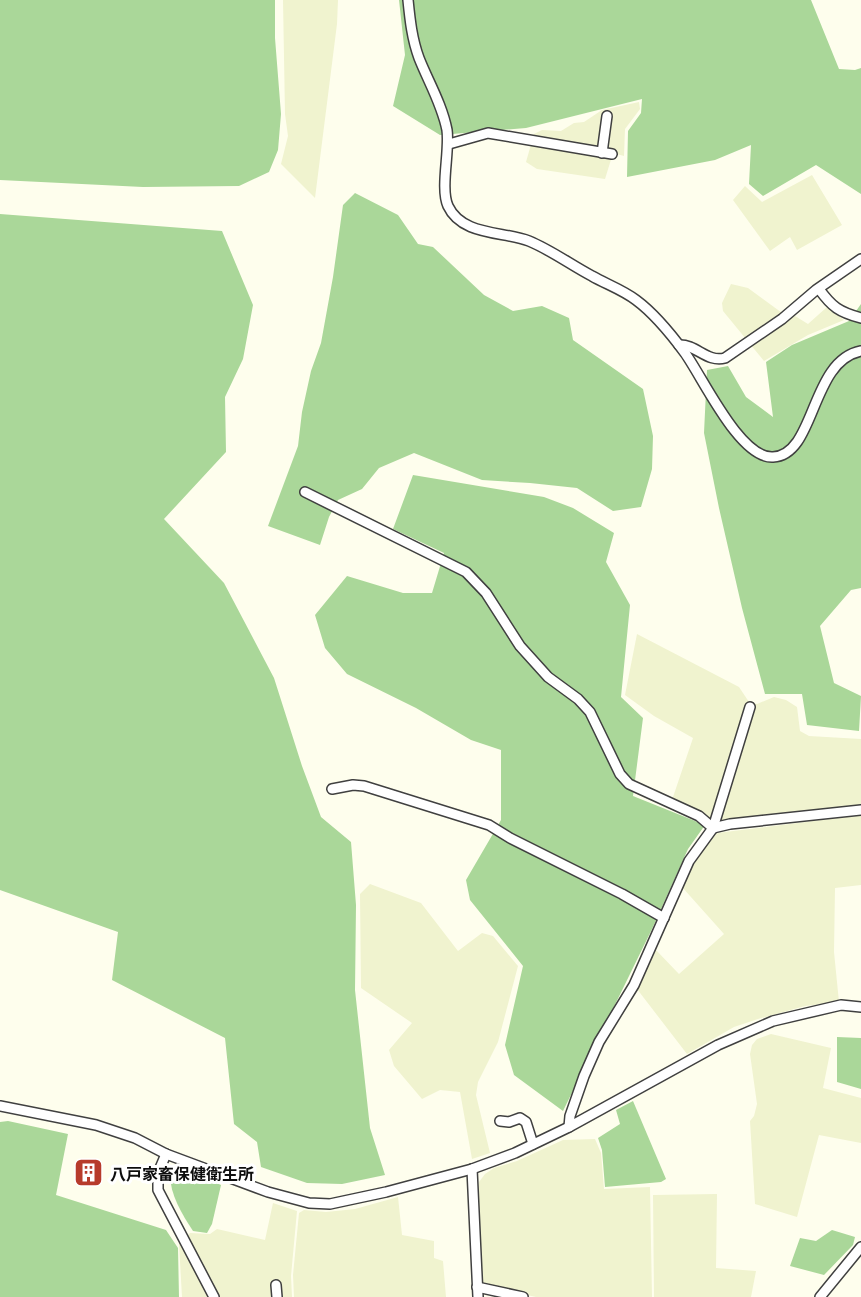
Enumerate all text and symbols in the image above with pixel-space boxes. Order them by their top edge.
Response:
building icon: 八戸家畜保健衛生所 [73,1157,105,1189]
place label: 八戸家畜保健衛生所 [110,1161,254,1185]

